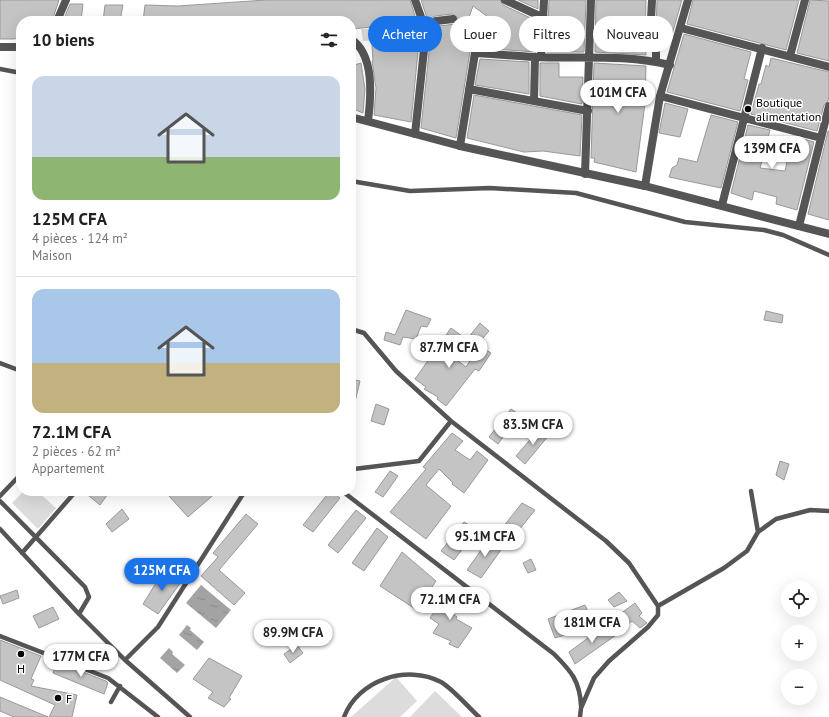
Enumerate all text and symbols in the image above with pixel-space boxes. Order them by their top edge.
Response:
chip: Acheter [368,16,442,52]
chip: Louer [450,16,511,52]
chip: Filtres [519,16,585,52]
chip: Nouveau [593,16,673,52]
text: 10 biens [32,29,94,51]
icon: filters [318,29,340,51]
pin: 101M CFA [577,80,659,114]
text: 101M CFA [589,84,647,101]
place label: Boutique alimentation [756,95,821,124]
icon: home [150,102,222,174]
marker: Boutique alimentation [743,104,753,114]
pin: 139M CFA [731,136,813,170]
text: 139M CFA [743,140,801,157]
text: 125M CFA [32,208,107,230]
text: 4 pièces · 124 m² [32,230,128,247]
text: Maison [32,247,72,264]
icon: home [150,315,222,387]
pin: 87.7M CFA [403,335,495,369]
text: 87.7M CFA [419,339,479,356]
pin: 83.5M CFA [487,412,579,446]
text: 83.5M CFA [503,416,563,433]
text: 72.1M CFA [32,421,111,443]
text: 2 pièces · 62 m² [32,443,121,460]
text: Appartement [32,460,104,477]
pin: 95.1M CFA [439,524,531,558]
text: 95.1M CFA [455,528,515,545]
pin: 125M CFA [121,558,203,592]
text: 125M CFA [133,562,191,579]
map controls [781,581,817,705]
button: locate [781,581,817,617]
pin: 72.1M CFA [404,587,496,621]
text: 72.1M CFA [420,591,480,608]
pin: 181M CFA [551,610,633,644]
text: 181M CFA [563,614,621,631]
pin: 89.9M CFA [247,620,339,654]
text: 89.9M CFA [263,624,323,641]
button: + [781,625,817,661]
pin: 177M CFA [40,644,122,678]
text: 177M CFA [52,648,110,665]
marker: H [16,649,26,659]
place label: H [17,661,25,676]
button: − [781,669,817,705]
place label: F [66,691,72,706]
marker: F [53,693,63,703]

